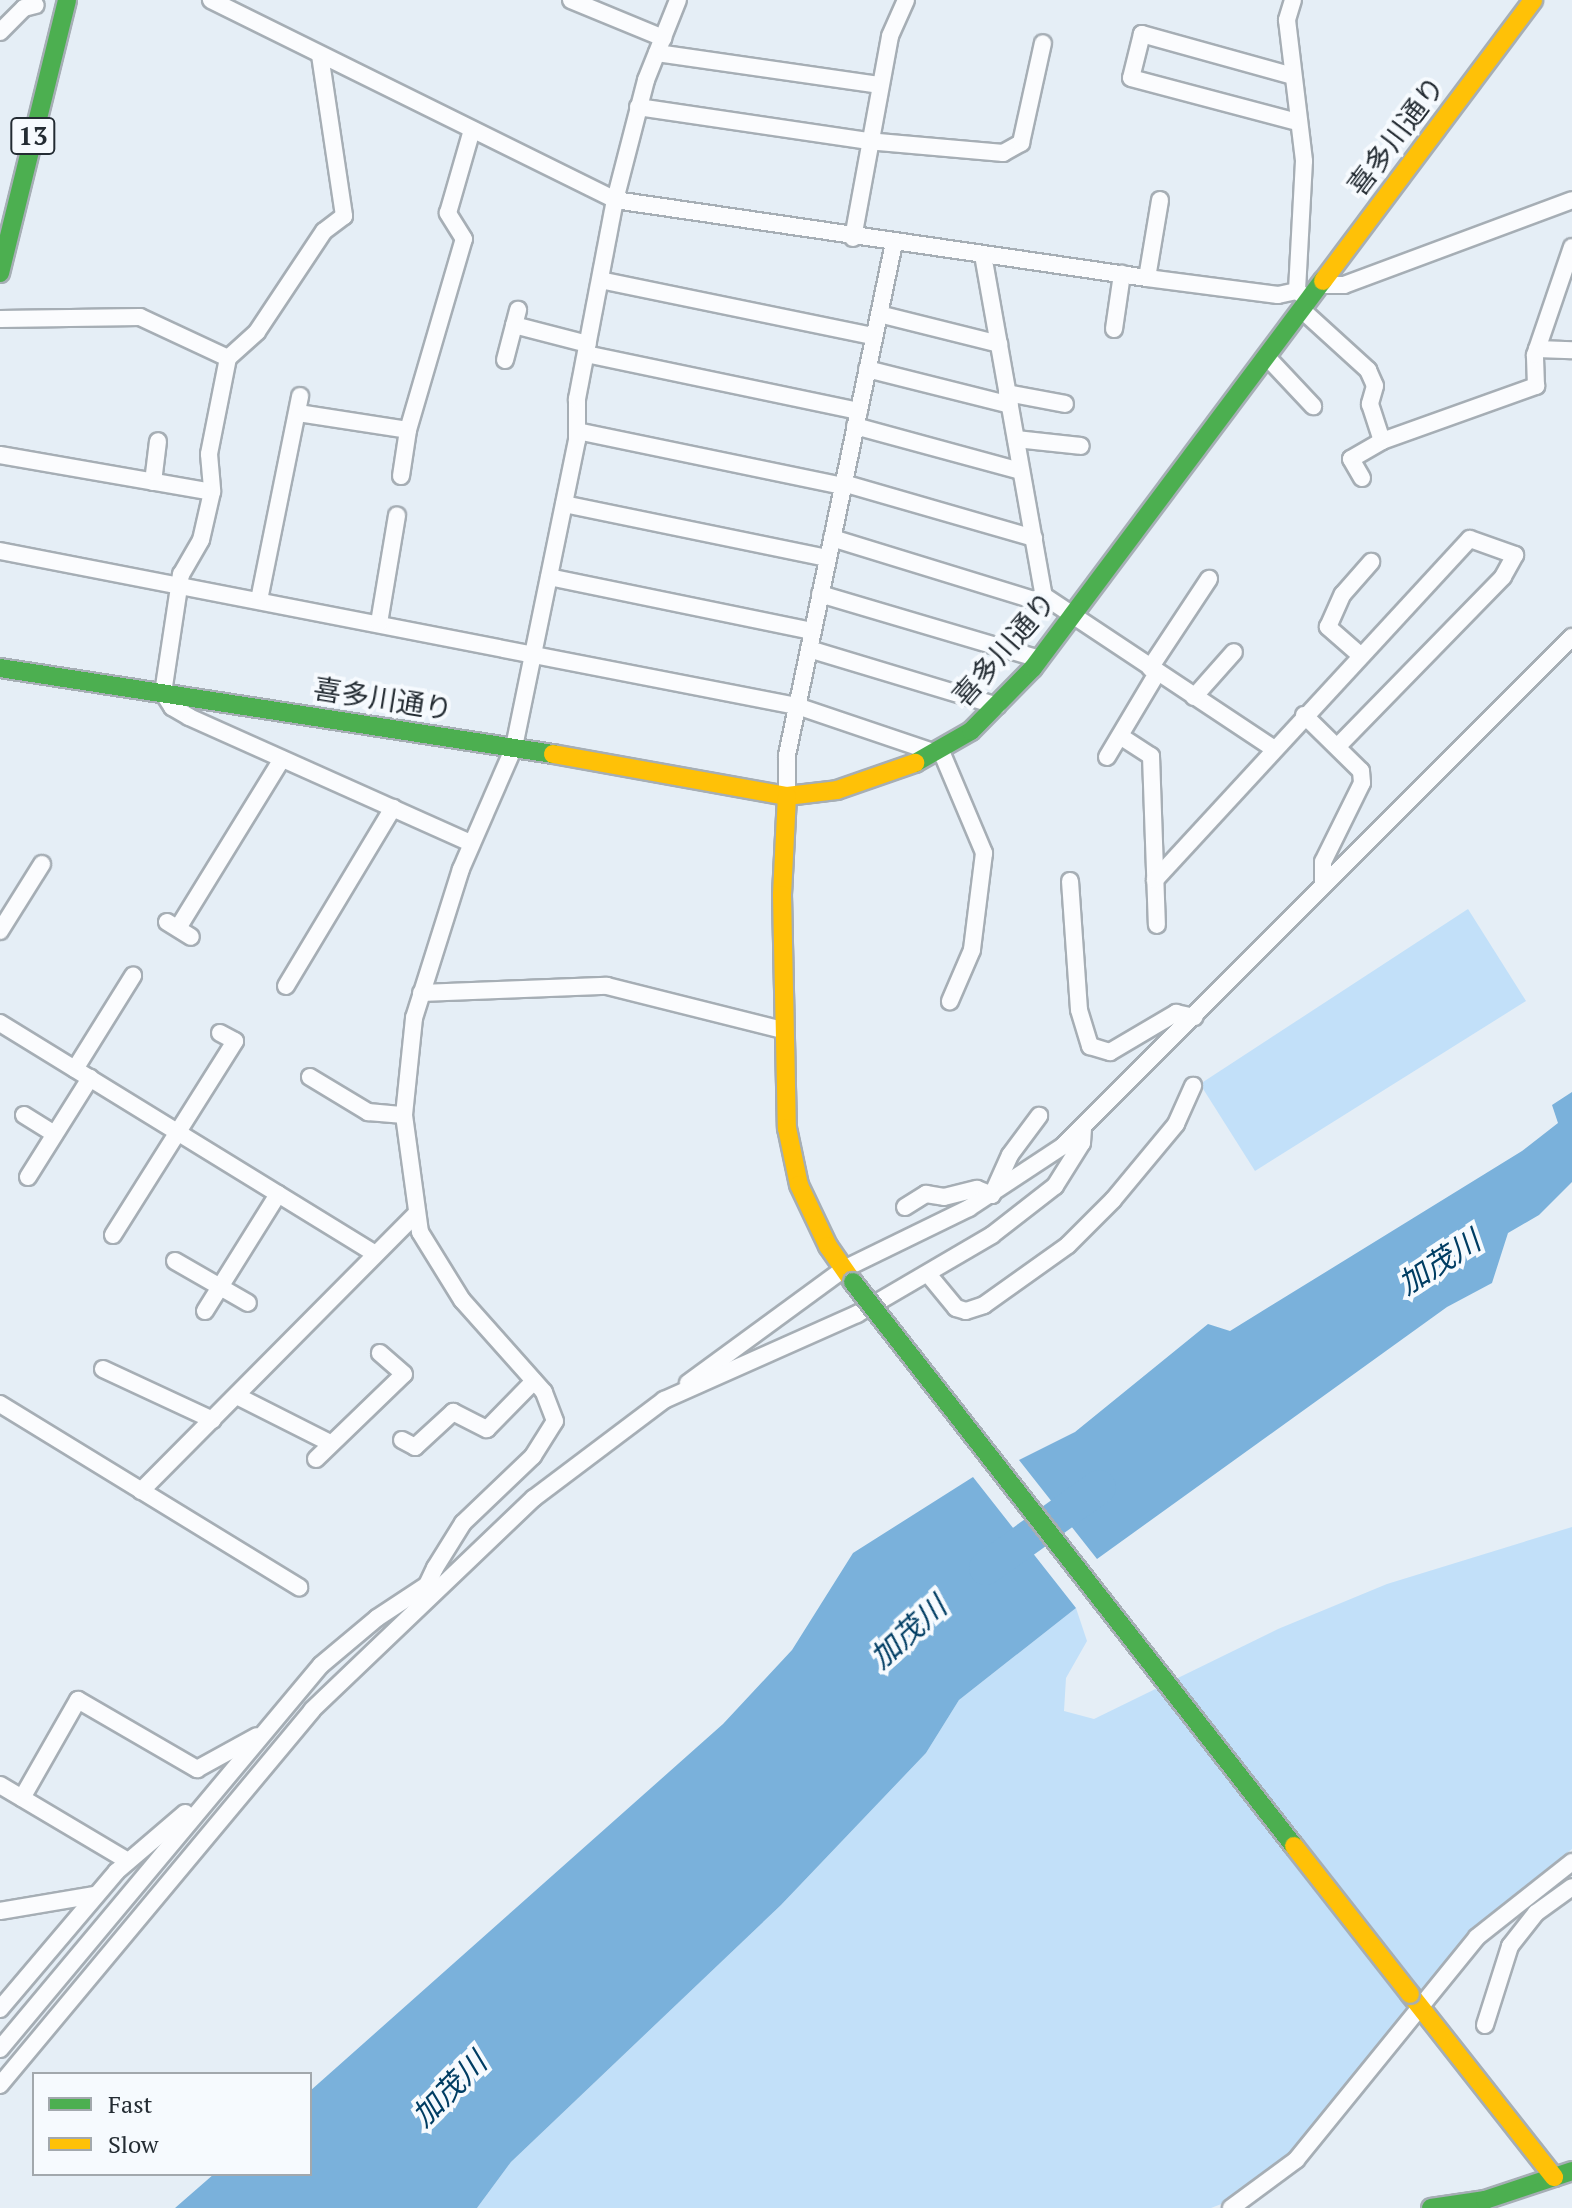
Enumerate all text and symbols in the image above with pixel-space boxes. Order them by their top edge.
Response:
street label: 喜多川通り [1340,70,1452,202]
road number: 13 [9,114,57,158]
street label: 喜多川通り [945,585,1063,713]
street label: 喜多川通り [311,671,455,727]
water label: 加茂川 [1391,1222,1487,1302]
water label: 加茂川 [863,1589,953,1675]
water label: 加茂川 [404,2044,494,2134]
legend [32,2072,312,2176]
text: Fast [108,2088,152,2120]
text: Slow [108,2128,159,2160]

